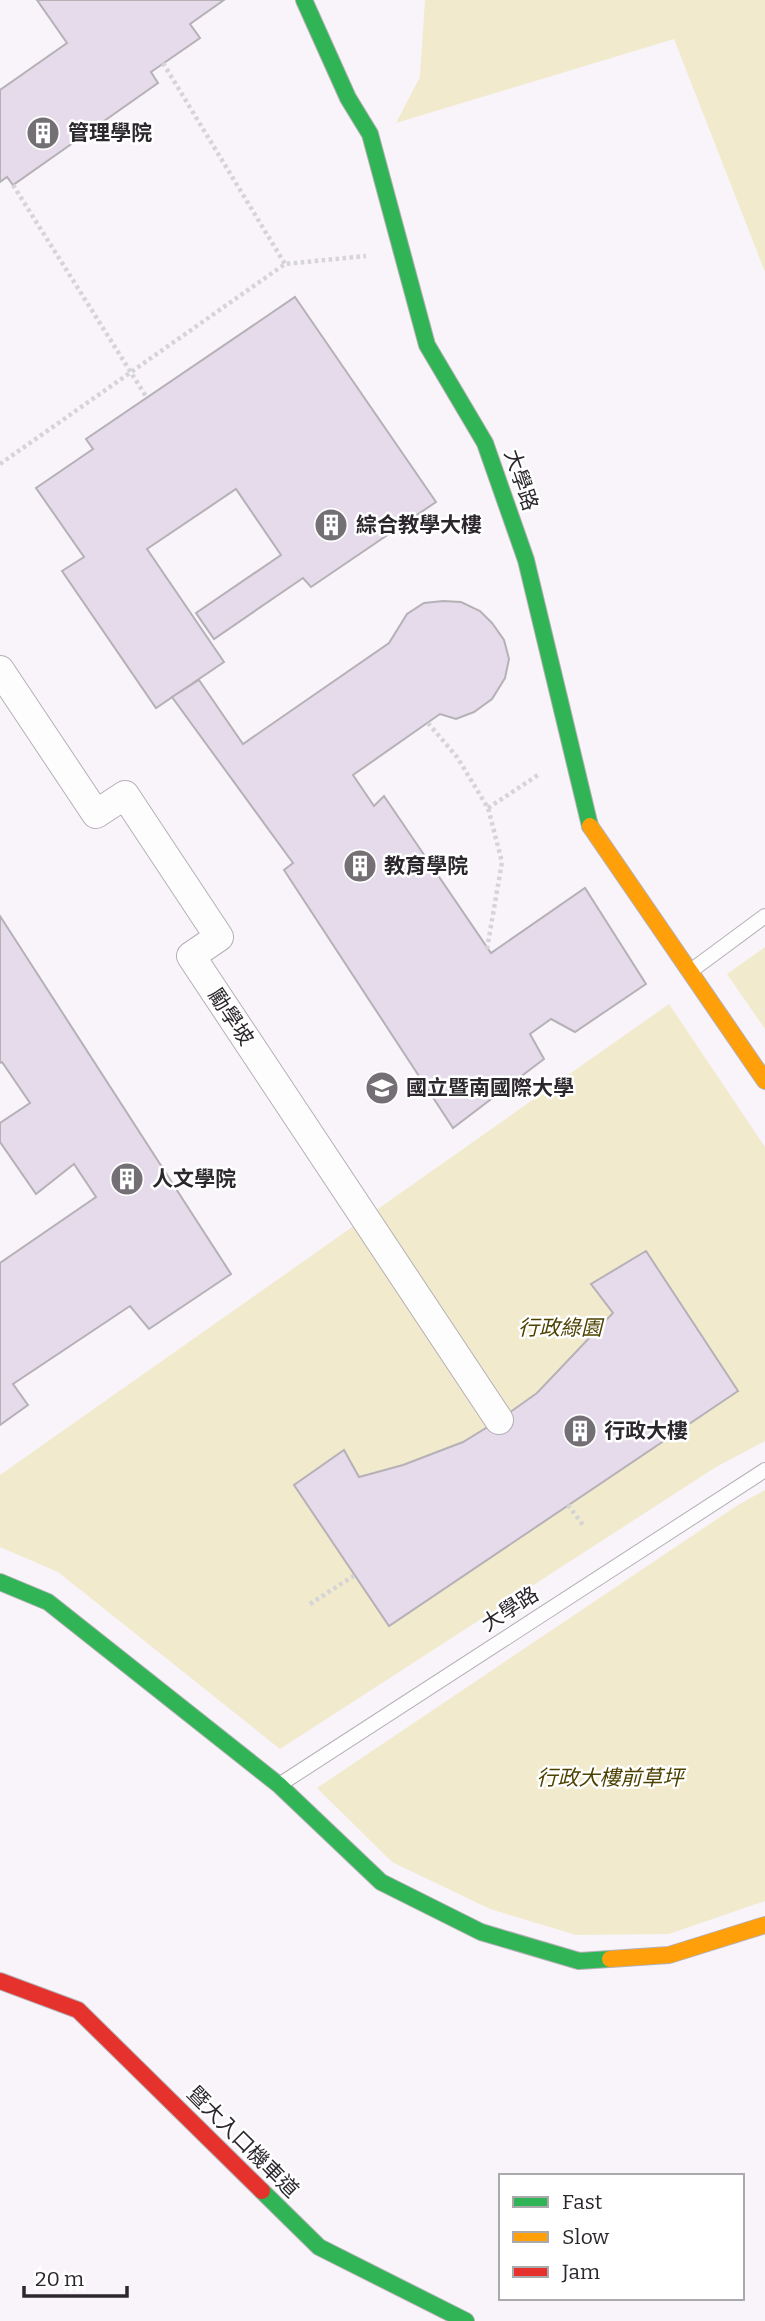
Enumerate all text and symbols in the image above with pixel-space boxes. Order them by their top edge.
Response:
building icon: 管理學院 [24,114,62,152]
place label: 管理學院 [68,120,152,146]
street label: 大學路 [498,446,544,514]
building icon: 綜合教學大樓 [312,506,350,544]
place label: 綜合教學大樓 [356,512,482,538]
building icon: 教育學院 [341,847,379,885]
place label: 教育學院 [384,853,468,879]
street label: 勵學坡 [203,984,259,1050]
school or university icon: 國立暨南國際大學 [363,1069,401,1107]
place label: 國立暨南國際大學 [406,1075,574,1101]
building icon: 人文學院 [108,1160,146,1198]
place label: 人文學院 [152,1166,236,1192]
park label: 行政綠園 [518,1315,605,1341]
building icon: 行政大樓 [561,1412,599,1450]
place label: 行政大樓 [604,1418,688,1444]
street label: 大學路 [477,1581,543,1637]
park label: 行政大樓前草坪 [537,1765,686,1791]
street label: 暨大入口機車道 [182,2081,304,2203]
legend [499,2174,744,2300]
text: Fast [562,2189,603,2215]
text: Slow [562,2224,609,2250]
scale bar [24,2254,128,2298]
text: Jam [561,2259,600,2285]
text: 20 m [35,2266,84,2292]

